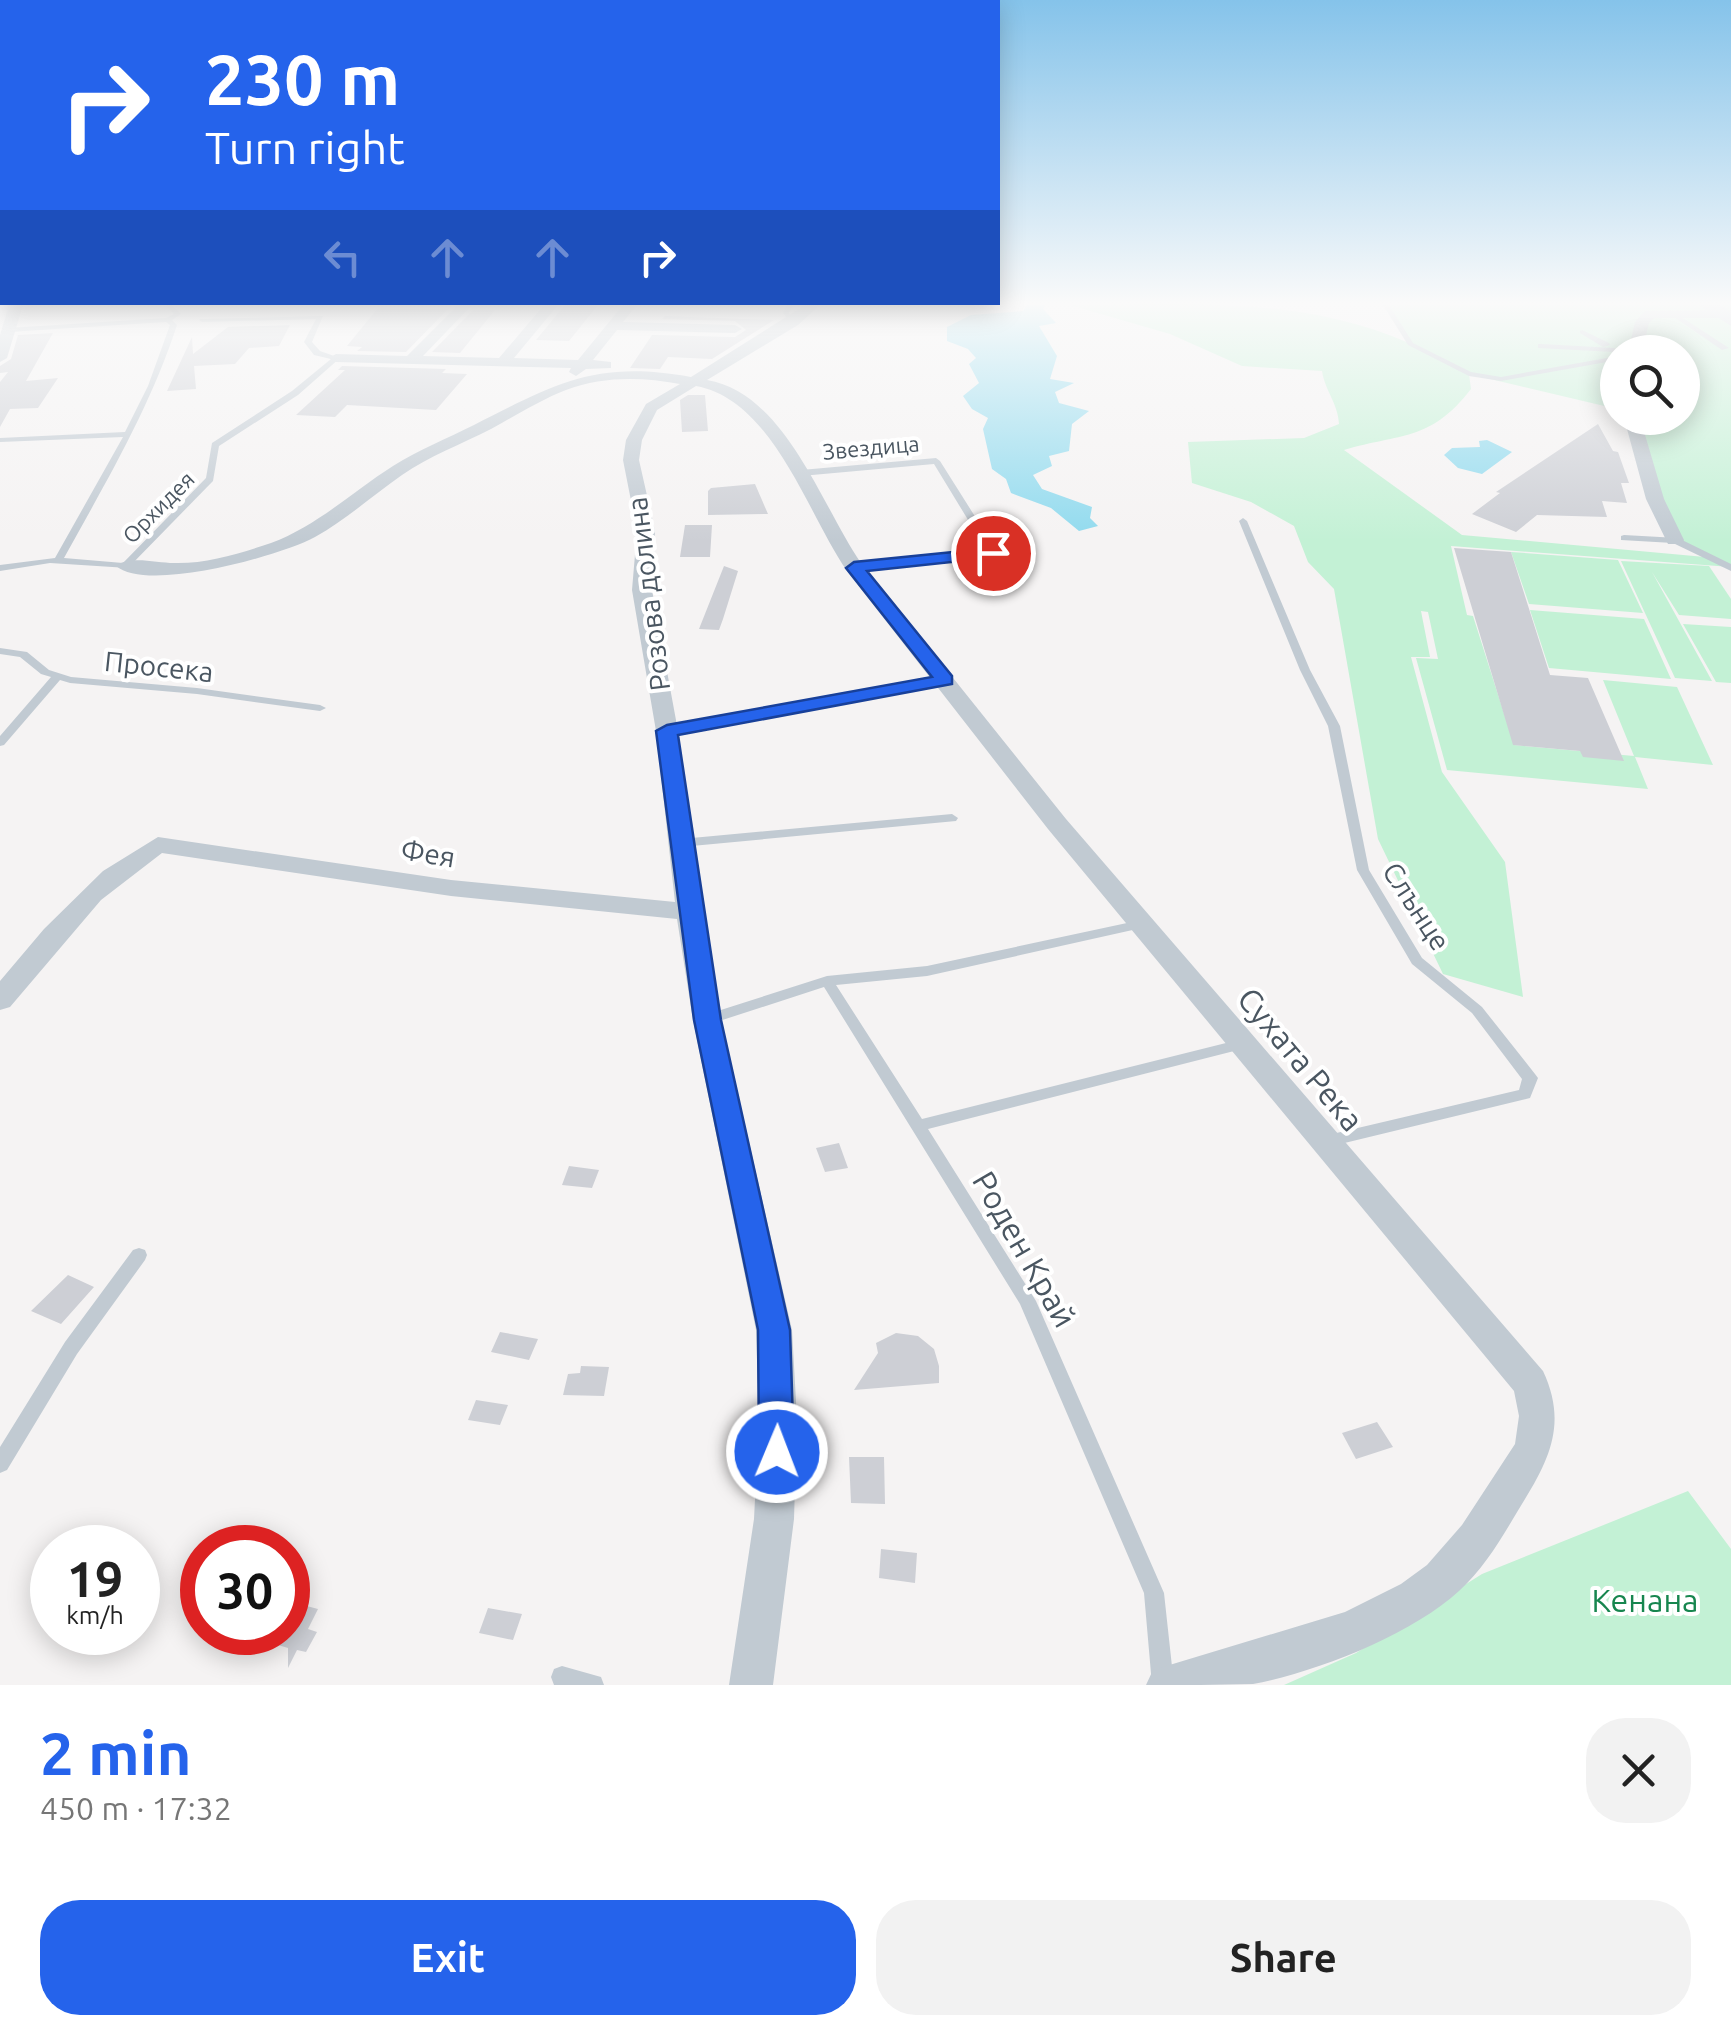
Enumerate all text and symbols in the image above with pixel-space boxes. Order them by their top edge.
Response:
icon: right [40,40,170,170]
text: 230 m [205,40,400,118]
text: Turn right [205,122,405,173]
icon: left [315,230,370,285]
icon: ahead [420,230,475,285]
icon: ahead [525,230,580,285]
icon: right [630,230,685,285]
map controls [1600,335,1700,435]
button: search [1600,335,1700,435]
street label: Звездица [822,430,920,464]
street label: Орхидея [117,466,199,548]
street label: Розова долина [621,495,675,693]
pin [951,511,1036,596]
icon: arrive [966,526,1021,581]
street label: Просека [103,645,215,687]
street label: Фея [399,833,457,873]
street label: Слънце [1377,856,1457,956]
street label: Сухата Река [1231,980,1371,1138]
street label: Роден Край [966,1165,1084,1333]
position arrow [725,1400,829,1504]
speed limit sign: 30 [180,1525,310,1655]
text: 19 [67,1550,123,1606]
park label: Кенана [1591,1582,1699,1618]
text: km/h [66,1601,124,1629]
button: close [1586,1718,1691,1823]
text: 2 min [40,1719,192,1786]
text: 450 m · 17:32 [40,1790,232,1826]
button: Exit [40,1900,856,2015]
button: Share [876,1900,1691,2015]

